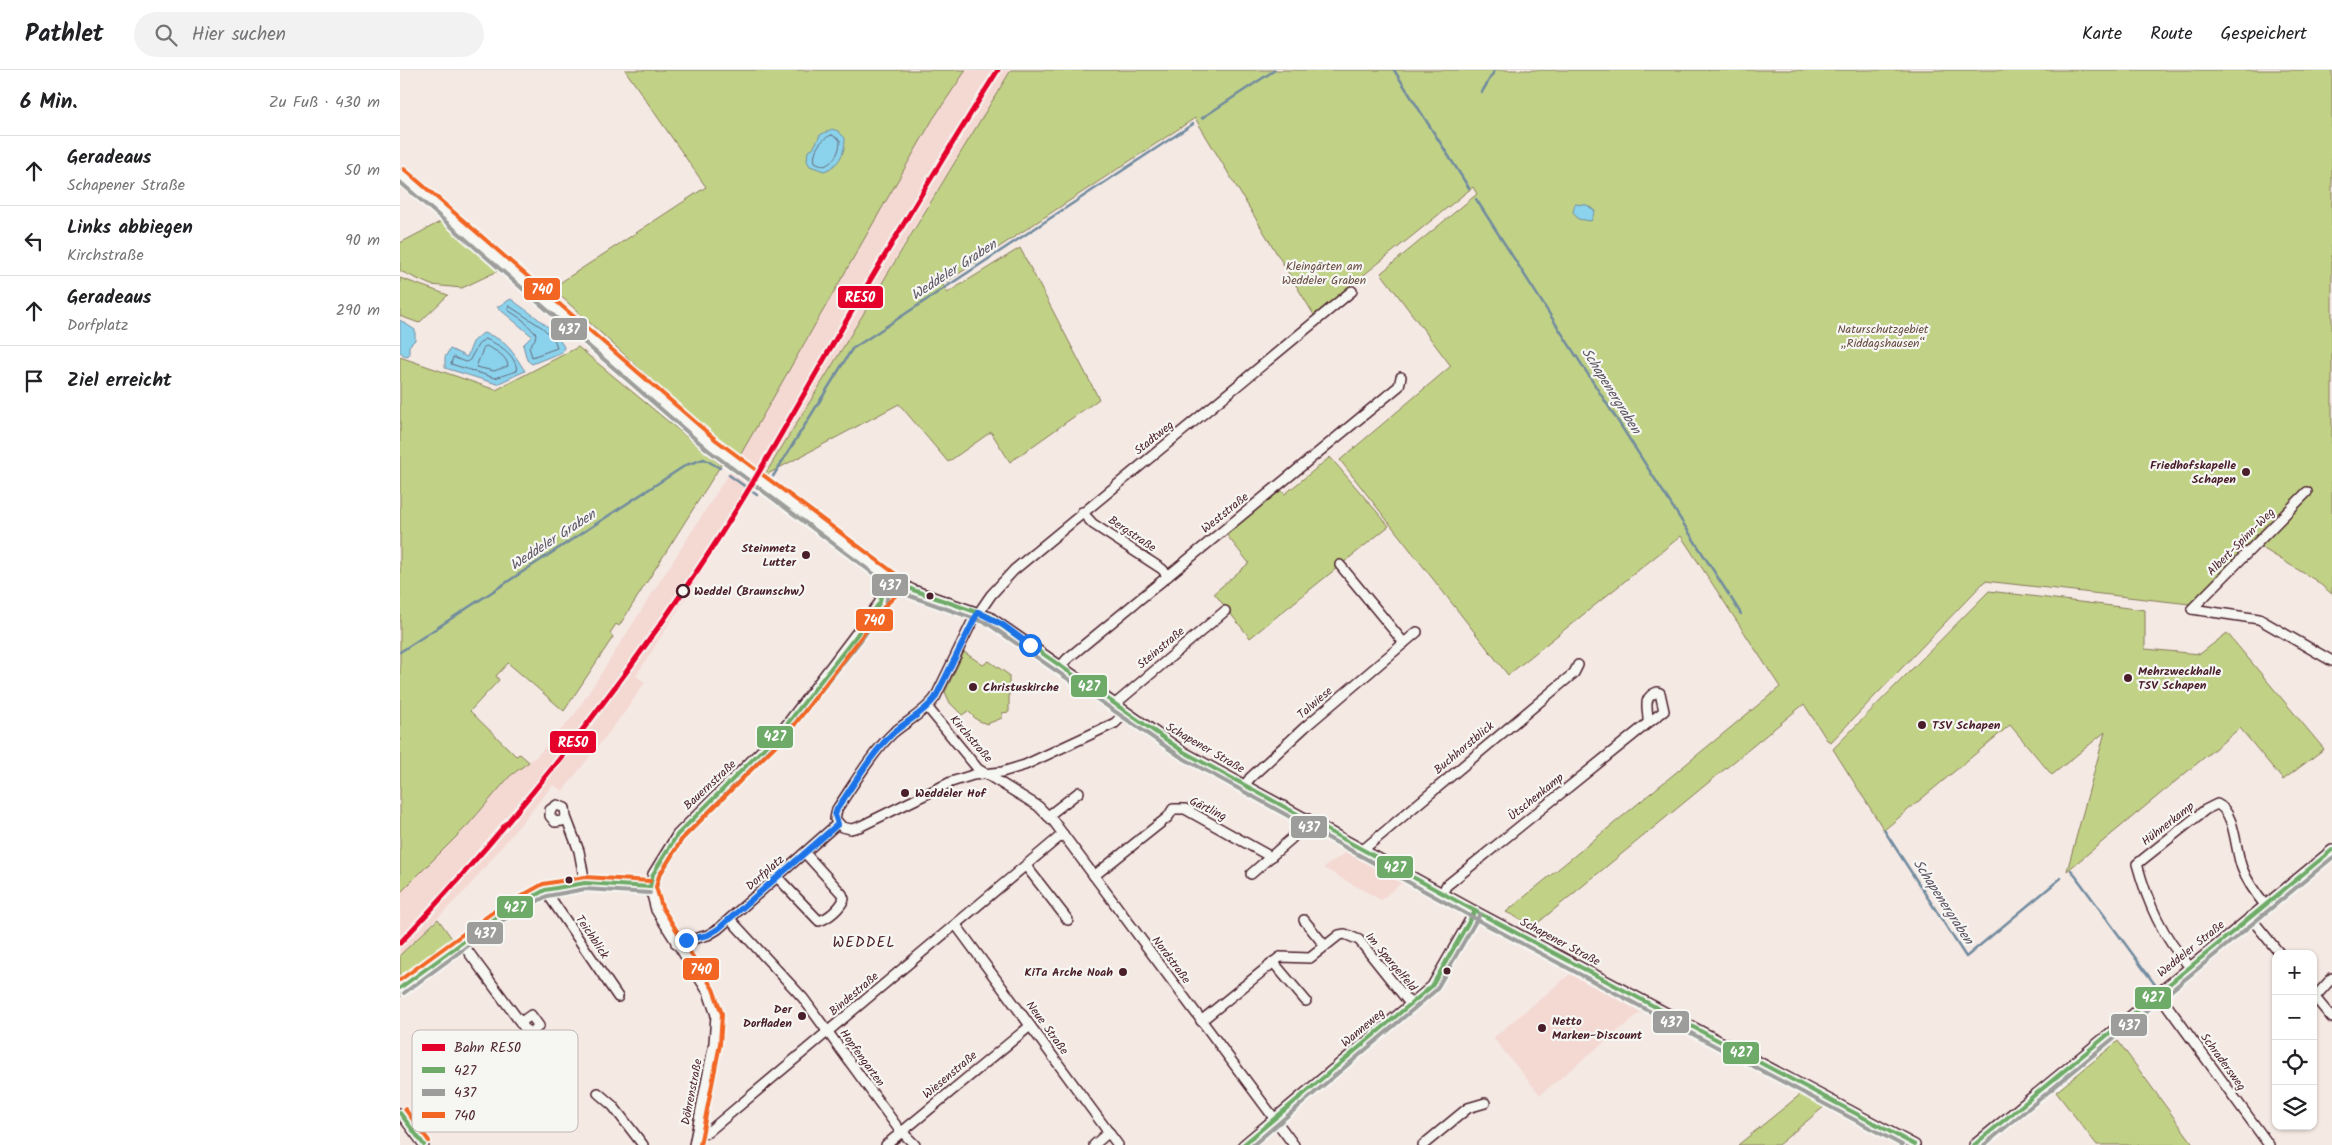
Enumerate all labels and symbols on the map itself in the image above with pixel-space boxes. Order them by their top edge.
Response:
water label: Weddeler Graben [907,233,1003,306]
park label: Kleingärten am Weddeler Graben [1282,257,1366,290]
line badge: 740 [523,277,561,301]
text: 740 [531,279,554,301]
line badge: RE50 [837,285,884,309]
text: RE50 [845,287,876,309]
line badge: 437 [550,317,588,341]
text: 437 [558,319,580,341]
park label: Naturschutzgebiet „Riddagshausen“ [1837,320,1929,353]
water label: Schapenergraben [1576,344,1647,440]
street label: Stadtweg [1130,416,1178,460]
place label: Friedhofskapelle Schapen [2150,456,2236,489]
marker: Friedhofskapelle Schapen [2240,466,2252,478]
street label: Weststraße [1197,488,1253,538]
water label: Weddeler Graben [506,503,602,576]
street label: Albert-Spinn-Weg [2203,503,2280,580]
street label: Bergstraße [1104,511,1160,557]
place label: Steinmetz Lutter [741,539,797,572]
marker: Steinmetz Lutter [800,549,812,561]
line badge: 437 [871,573,909,597]
text: 437 [879,575,901,597]
place label: Weddel (Braunschw) [694,582,805,601]
marker: Weddel (Braunschw) [676,584,690,598]
unlabelled marker [925,591,935,601]
line badge: 740 [855,608,894,632]
text: 740 [863,610,886,632]
street label: Steinstraße [1133,622,1190,674]
route start [1019,634,1042,657]
place label: Mehrzweckhalle TSV Schapen [2138,662,2221,695]
marker: Mehrzweckhalle TSV Schapen [2122,672,2134,684]
line badge: 427 [1070,674,1108,698]
text: 427 [1078,676,1101,698]
place label: Christuskirche [983,678,1059,697]
marker: Christuskirche [967,681,979,693]
street label: Talwiese [1293,682,1337,724]
street label: Kirchstraße [945,711,997,767]
place label: TSV Schapen [1932,716,2001,735]
street label: Buchhorstblick [1430,717,1499,779]
street label: Schapener Straße [1162,718,1249,779]
marker: TSV Schapen [1916,719,1928,731]
line badge: 427 [756,725,794,749]
text: 427 [764,726,787,748]
line badge: RE50 [549,730,597,754]
text: RE50 [558,732,589,754]
street label: Bauernstraße [679,755,741,815]
street label: Ütschenkamp [1504,768,1568,825]
place label: Weddeler Hof [915,784,987,803]
marker: Weddeler Hof [899,787,911,799]
street label: Gärtling [1186,792,1230,826]
street label: Hühnerkamp [2138,797,2199,851]
line badge: 437 [1290,815,1328,839]
text: 437 [1298,817,1320,839]
street label: Dorfplatz [741,851,789,895]
line badge: 427 [1376,855,1414,879]
water label: Schapenergraben [1907,855,1980,950]
text: 427 [1384,857,1407,879]
unlabelled marker [564,875,574,885]
line badge: 427 [496,895,534,919]
text: 427 [504,897,527,919]
street label: Teichblick [570,911,614,963]
street label: Schapener Straße [1516,913,1604,971]
street label: Weddeler Straße [2153,915,2229,982]
line badge: 437 [466,921,504,945]
text: 437 [474,923,496,945]
street label: Im Spargelfeld [1360,928,1422,997]
route end [675,929,698,952]
district label: WEDDEL [833,931,895,955]
street label: Nordstraße [1147,932,1196,988]
line badge: 740 [682,957,720,981]
text: 740 [690,959,713,981]
place label: KiTa Arche Noah [1024,963,1113,982]
marker: KiTa Arche Noah [1117,966,1129,978]
unlabelled marker [1442,966,1452,976]
street label: Bindestraße [825,967,884,1021]
line badge: 427 [2134,986,2172,1010]
text: 427 [2142,987,2165,1009]
street label: Neue Straße [1021,997,1073,1059]
place label: Der Dorfladen [743,1000,793,1033]
street label: Wanneweg [1337,1004,1389,1052]
marker: Der Dorfladen [796,1010,808,1022]
line badge: 437 [1652,1010,1690,1034]
place label: Netto Marken-Discount [1552,1012,1643,1045]
text: 437 [1660,1012,1682,1034]
line badge: 437 [2110,1013,2148,1037]
text: 437 [2118,1015,2140,1037]
marker: Netto Marken-Discount [1536,1022,1548,1034]
street label: Hopfengarten [835,1025,889,1091]
street label: Schradersweg [2196,1029,2251,1095]
legend [412,1030,578,1132]
text: Bahn RE50 [454,1037,521,1059]
line badge: 427 [1722,1041,1760,1065]
text: 427 [1730,1042,1753,1064]
street label: Wiesenstraße [918,1046,982,1104]
street label: Döhrenstraße [676,1057,708,1127]
text: 427 [454,1060,477,1082]
text: 437 [454,1082,477,1104]
text: 740 [454,1105,475,1127]

